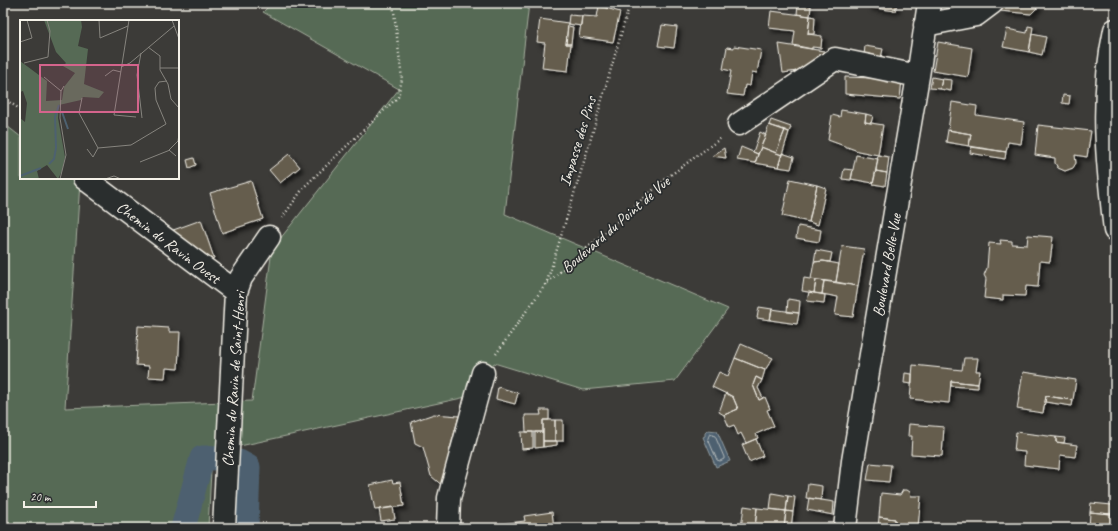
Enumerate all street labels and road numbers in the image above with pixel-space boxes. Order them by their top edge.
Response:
street label: Impasse des Pins [555,93,601,188]
street label: Boulevard du Point de Vue [557,171,676,278]
street label: Chemin du Ravin Ouest [113,197,226,289]
street label: Boulevard Belle-Vue [868,211,906,318]
street label: Chemin du Ravin de Saint-Henri [218,289,250,467]

